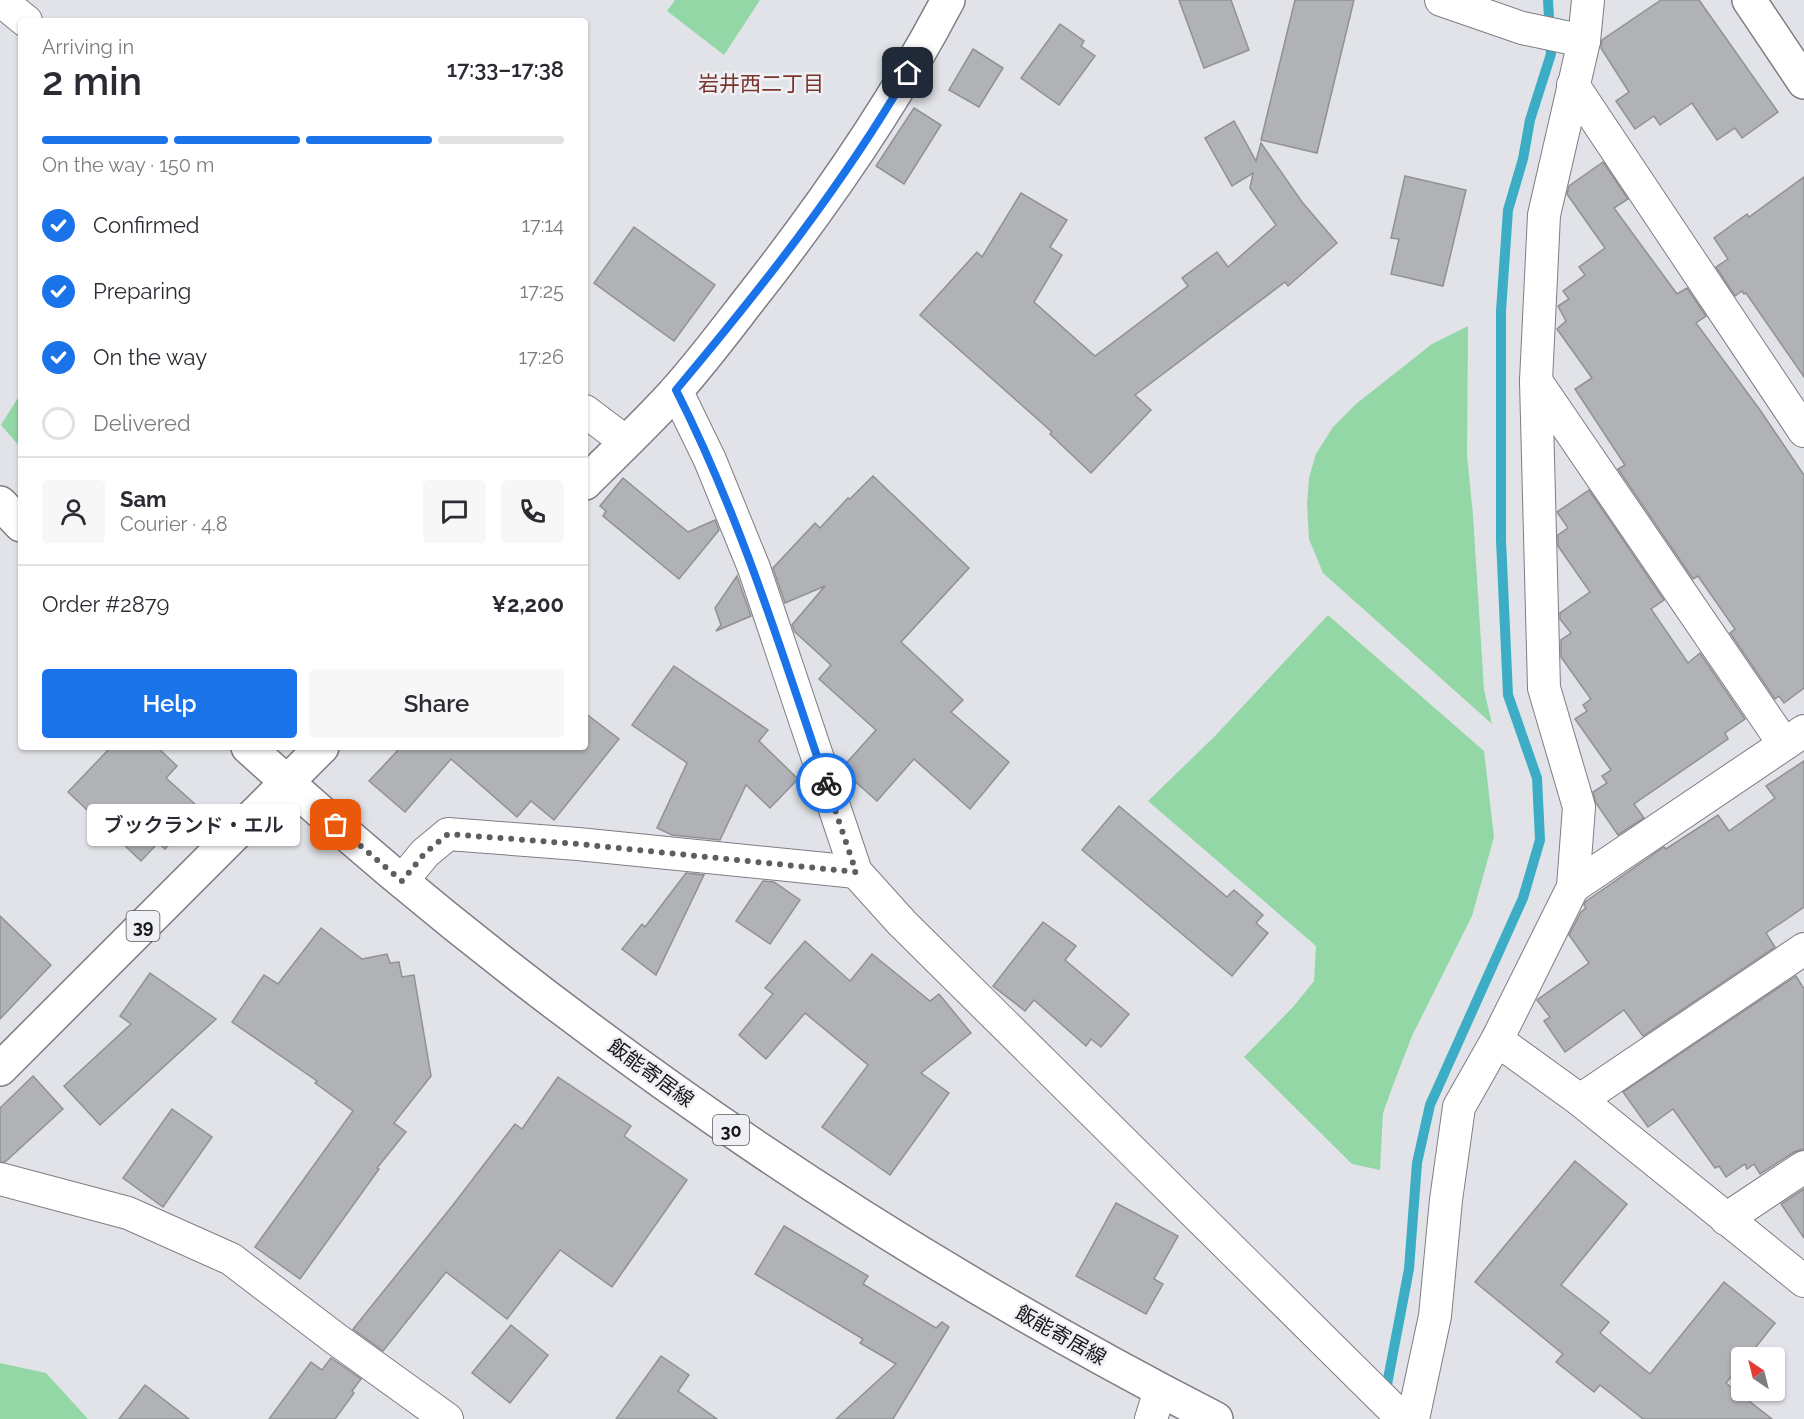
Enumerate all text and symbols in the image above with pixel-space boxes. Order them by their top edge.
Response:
text: Arriving in [42,35,134,59]
pin [882,47,933,98]
text: 17:33–17:38 [447,56,564,82]
icon: home [891,56,924,89]
text: 2 min [42,58,142,104]
district label: 岩井西二丁目 [698,71,824,96]
text: On the way · 150 m [42,153,214,177]
icon: check [42,209,75,242]
text: Confirmed [93,212,200,238]
text: 17:14 [522,213,564,237]
icon: check [42,275,75,308]
text: Preparing [93,278,191,304]
text: 17:25 [520,279,564,303]
icon: check [42,341,75,374]
text: On the way [93,344,207,370]
text: 17:26 [519,345,564,369]
text: Delivered [93,410,191,436]
button: person [42,480,105,543]
button: chat [423,480,486,543]
button: phone [501,480,564,543]
text: Sam [120,486,167,512]
text: Courier · 4.8 [120,512,228,536]
text: Order #2879 [42,591,169,617]
text: ¥2,200 [491,591,564,617]
button: Help [42,669,297,738]
button: Share [309,669,564,738]
courier [796,753,856,813]
icon: bike [810,767,843,800]
pin [310,799,361,850]
callout: ブックランド・エル [87,804,300,846]
icon: bag [319,808,352,841]
text: ブックランド・エル [104,813,284,837]
road number: 39 [126,911,160,941]
street label: 飯能寄居線 [603,1034,699,1112]
road number: 30 [713,1115,749,1145]
street label: 飯能寄居線 [1011,1300,1111,1370]
north arrow [1731,1347,1785,1401]
map controls [1731,1347,1785,1401]

